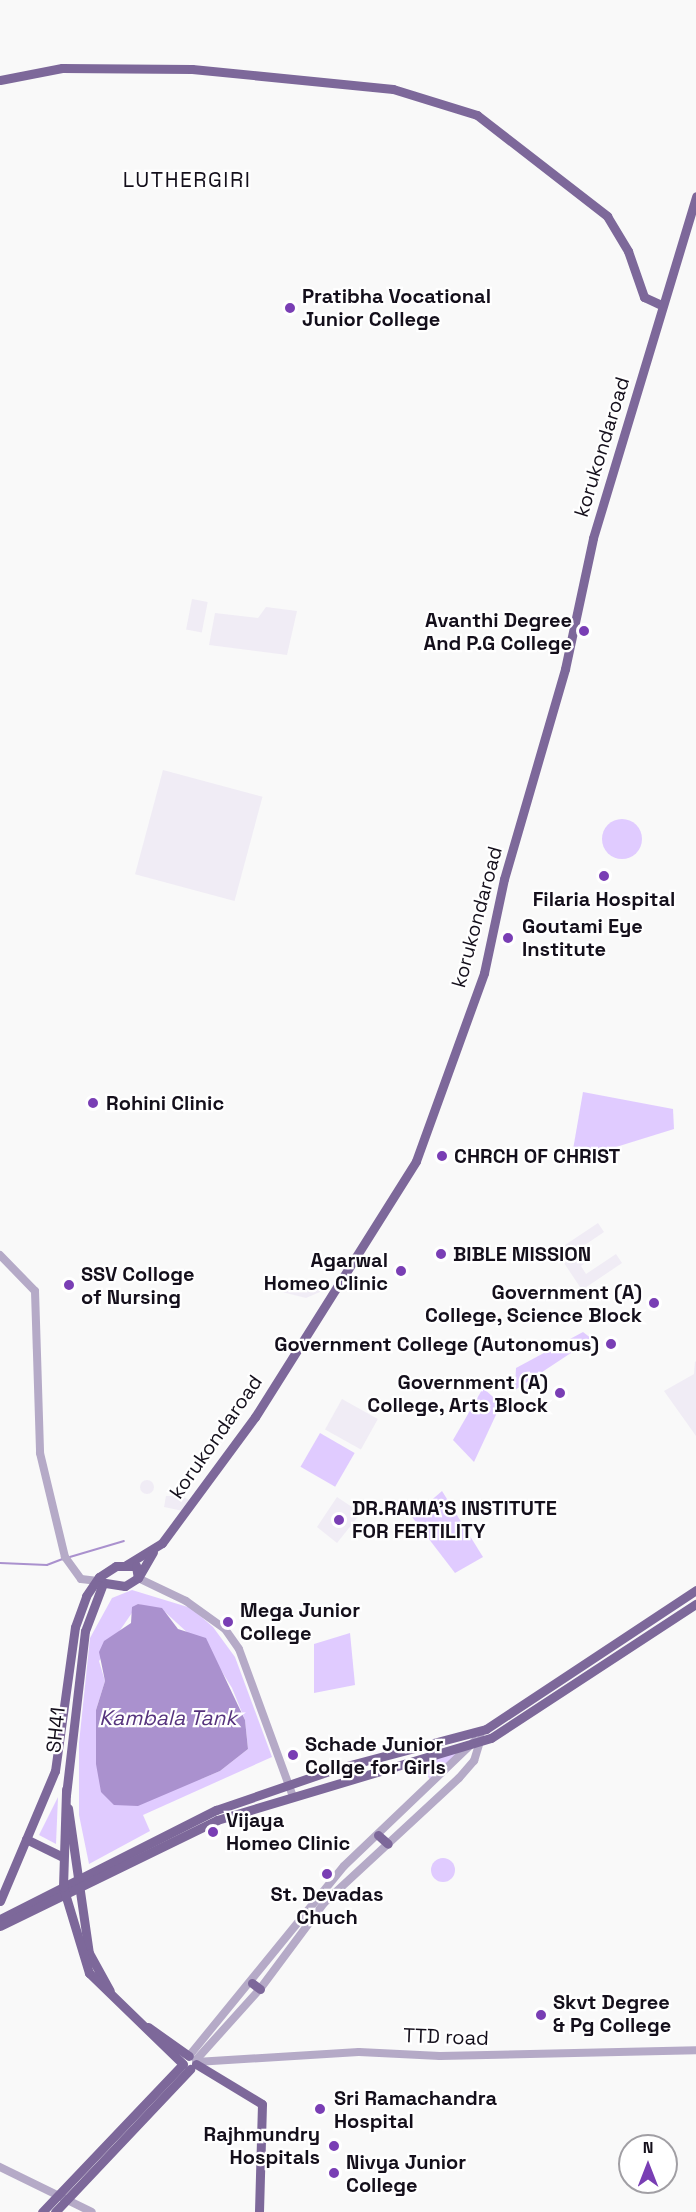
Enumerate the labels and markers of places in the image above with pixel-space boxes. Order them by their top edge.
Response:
place label: Pratibha Vocational Junior College [302,284,491,331]
marker: Pratibha Vocational Junior College [283,301,297,315]
place label: Avanthi Degree And P.G College [424,608,572,655]
marker: Avanthi Degree And P.G College [577,624,591,638]
marker: Filaria Hospital [595,867,613,885]
place label: Filaria Hospital [533,887,675,911]
place label: Goutami Eye Institute [522,915,643,962]
marker: Goutami Eye Institute [499,929,517,947]
place label: Rohini Clinic [106,1091,224,1115]
marker: Rohini Clinic [84,1094,102,1112]
place label: CHRCH OF CHRIST [454,1144,620,1168]
marker: CHRCH OF CHRIST [435,1149,449,1163]
place label: BIBLE MISSION [453,1242,591,1266]
marker: BIBLE MISSION [434,1247,448,1261]
place label: Agarwal Homeo Clinic [264,1248,388,1295]
place label: SSV Colloge of Nursing [81,1262,195,1309]
marker: Agarwal Homeo Clinic [392,1262,410,1280]
marker: SSV Colloge of Nursing [62,1278,76,1292]
place label: Government (A) College, Science Block [424,1280,642,1327]
marker: Government (A) College, Science Block [647,1296,661,1310]
place label: Government College (Autonomus) [274,1332,599,1356]
marker: Government College (Autonomus) [604,1337,618,1351]
place label: Government (A) College, Arts Block [366,1370,548,1417]
marker: Government (A) College, Arts Block [553,1386,567,1400]
place label: DR.RAMA'S INSTITUTE FOR FERTILITY [352,1496,557,1543]
marker: DR.RAMA'S INSTITUTE FOR FERTILITY [330,1511,348,1529]
place label: Mega Junior College [240,1598,360,1645]
marker: Mega Junior College [221,1615,235,1629]
place label: Schade Junior Collge for Girls [305,1732,446,1779]
marker: Schade Junior Collge for Girls [286,1748,300,1762]
place label: Vijaya Homeo Clinic [226,1808,350,1855]
marker: Vijaya Homeo Clinic [204,1823,222,1841]
marker: St. Devadas Chuch [320,1867,334,1881]
place label: St. Devadas Chuch [270,1883,384,1930]
place label: Skvt Degree & Pg College [553,1991,671,2038]
marker: Skvt Degree & Pg College [534,2008,548,2022]
place label: Sri Ramachandra Hospital [334,2086,497,2133]
marker: Sri Ramachandra Hospital [311,2100,329,2118]
place label: Rajhmundry Hospitals [204,2122,320,2169]
marker: Rajhmundry Hospitals [325,2137,343,2155]
place label: Nivya Junior College [346,2150,466,2197]
marker: Nivya Junior College [327,2166,341,2180]

